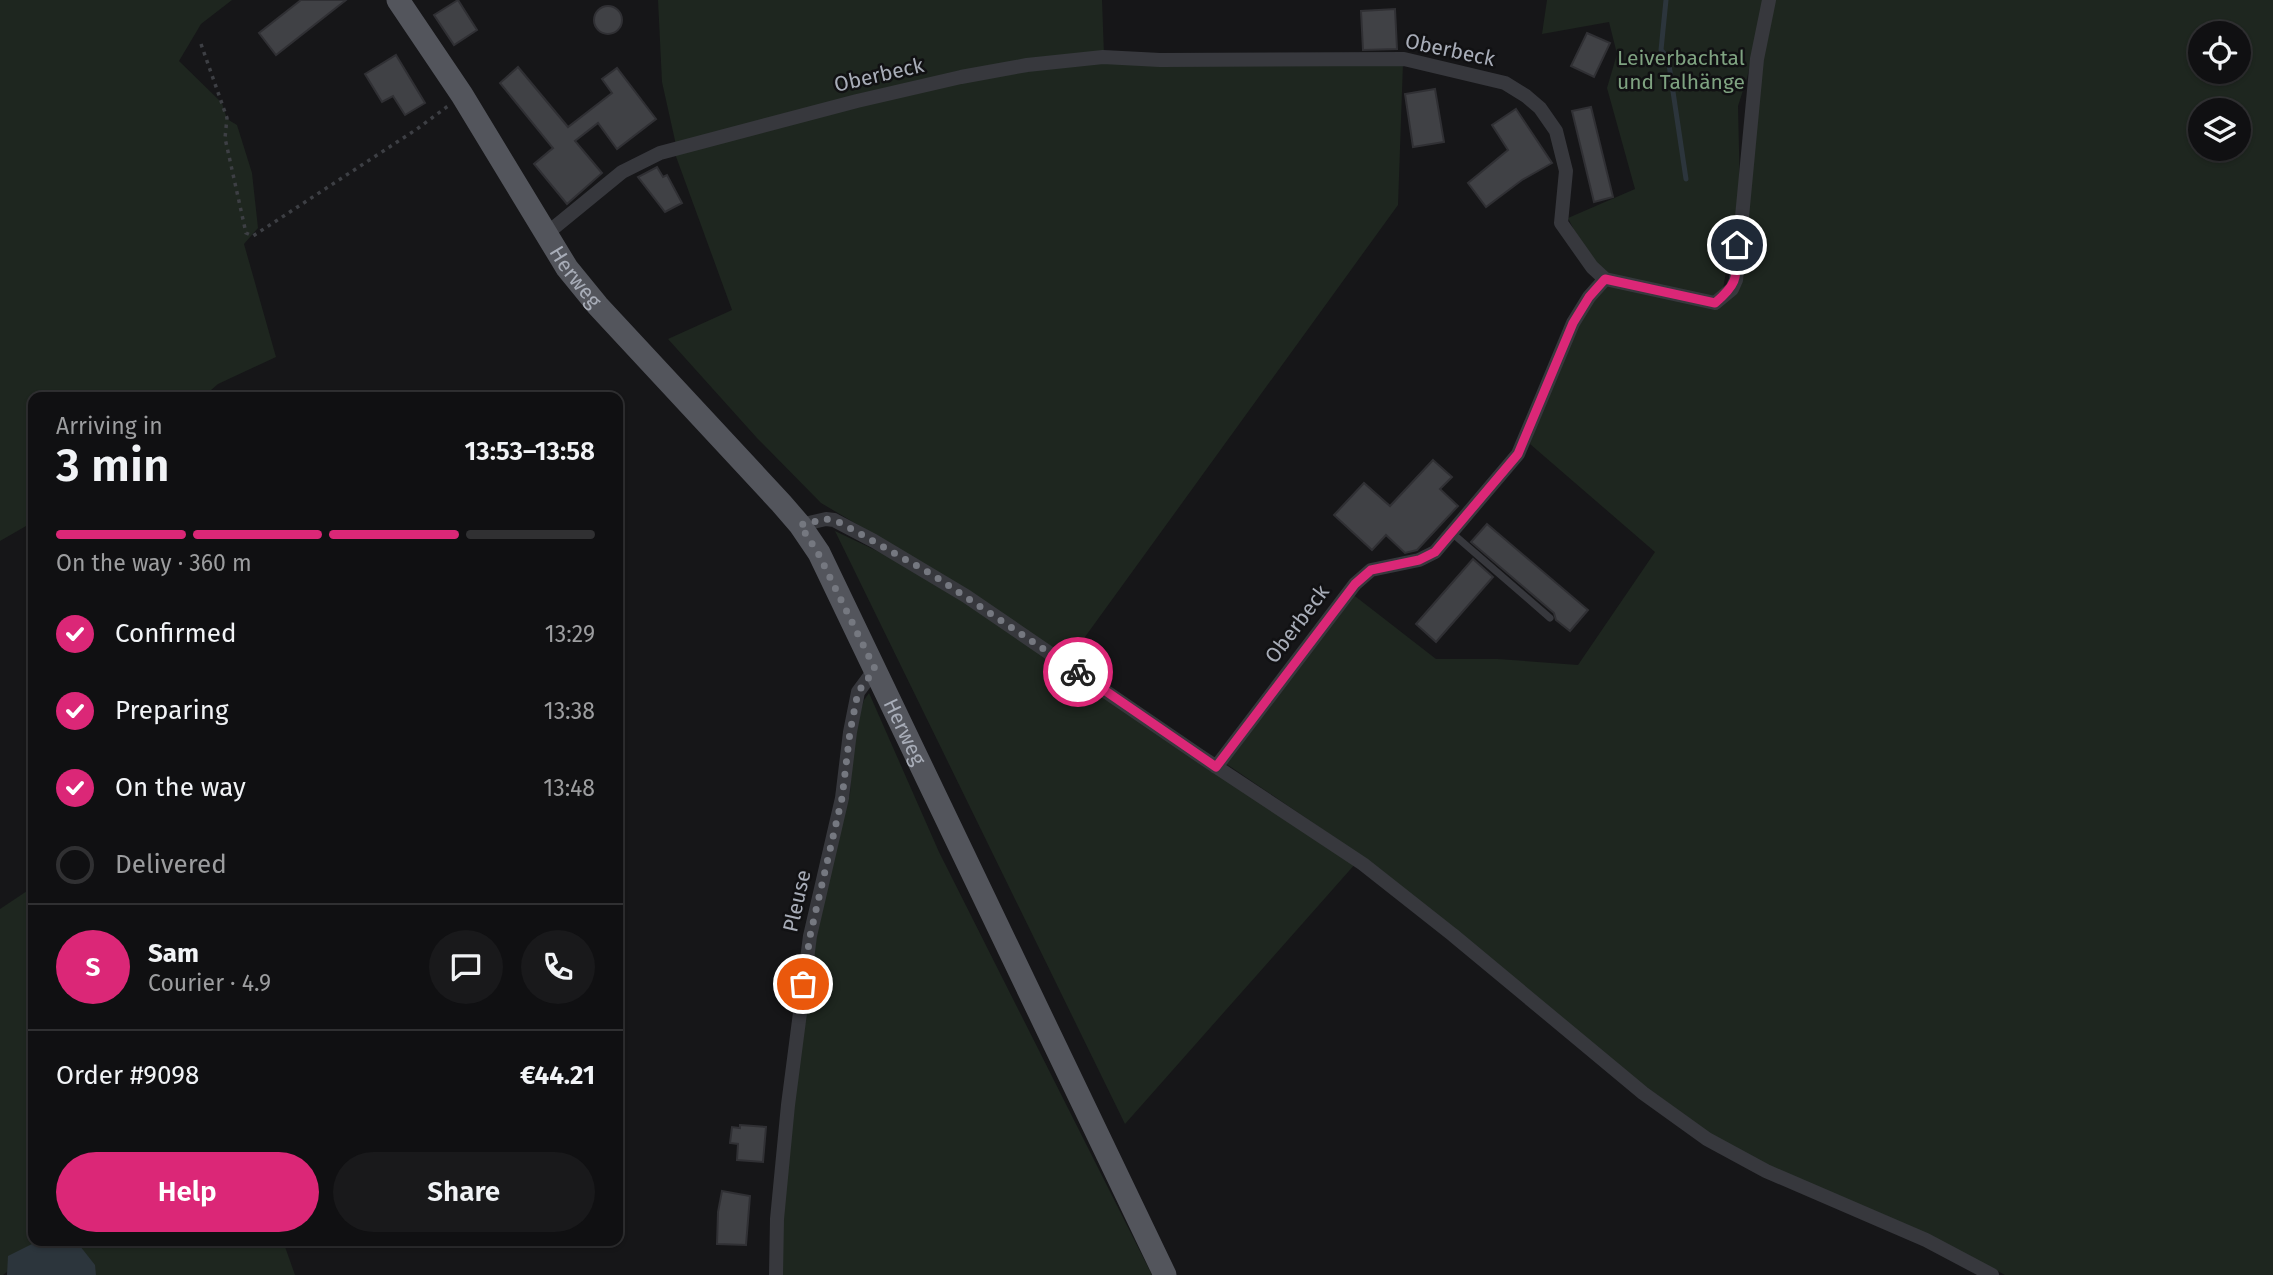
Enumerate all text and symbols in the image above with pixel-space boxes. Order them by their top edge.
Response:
map controls [2188,21,2251,161]
button: locate [2188,21,2251,84]
street label: Oberbeck [1403,28,1498,72]
park label: Leiverbachtal und Talhänge [1617,45,1745,95]
street label: Oberbeck [832,52,927,98]
button: layers [2188,98,2251,161]
pin [1707,215,1767,275]
icon: home [1718,226,1756,264]
street label: Herweg [544,241,607,313]
text: Arriving in [56,412,163,440]
text: 13:53–13:58 [464,436,595,467]
text: 3 min [56,438,170,493]
text: On the way · 360 m [56,549,252,577]
street label: Oberbeck [1259,580,1335,668]
icon: check [56,615,94,653]
text: Confirmed [115,618,236,649]
text: 13:29 [545,620,595,648]
courier [1043,637,1113,707]
icon: bike [1059,653,1097,691]
icon: check [56,692,94,730]
street label: Herweg [878,694,932,770]
text: Preparing [115,695,228,726]
text: 13:38 [544,697,595,725]
icon: check [56,769,94,807]
text: On the way [115,772,246,803]
text: 13:48 [543,774,595,802]
text: Delivered [115,849,227,880]
street label: Pleuse [777,867,817,935]
button: chat [429,930,503,1004]
button: phone [521,930,595,1004]
text: Sam [148,938,199,969]
text: S [86,952,100,983]
pin [773,954,833,1014]
icon: bag [784,965,822,1003]
text: Courier · 4.9 [148,969,271,997]
text: Order #9098 [56,1060,199,1091]
text: €44.21 [520,1060,595,1091]
button: Help [56,1152,319,1232]
button: Share [333,1152,595,1232]

